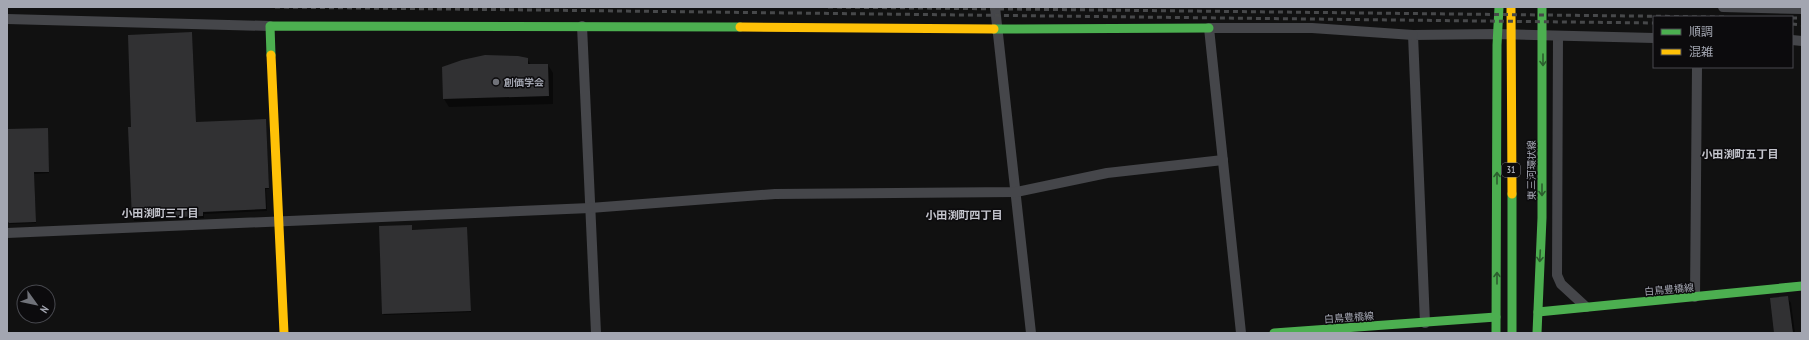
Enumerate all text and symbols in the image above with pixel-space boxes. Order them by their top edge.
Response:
legend [1653,16,1793,68]
text: 順調 [1689,24,1713,39]
text: 混雑 [1689,44,1713,59]
one-way arrow [1539,53,1547,66]
place label: 創価学会 [503,76,544,89]
marker: 創価学会 [491,77,501,87]
street label: 東三河環状線 [1525,140,1538,200]
district label: 小田渕町五丁目 [1702,147,1779,161]
road number: 31 [1502,163,1520,177]
one-way arrow [1493,172,1501,185]
one-way arrow [1538,183,1546,196]
district label: 小田渕町三丁目 [122,206,199,220]
district label: 小田渕町四丁目 [926,208,1003,222]
one-way arrow [1536,249,1544,262]
one-way arrow [1493,272,1501,285]
street label: 白鳥豊橋線 [1644,281,1695,298]
north arrow [16,284,56,324]
text: N [37,303,52,316]
street label: 白鳥豊橋線 [1324,309,1374,326]

